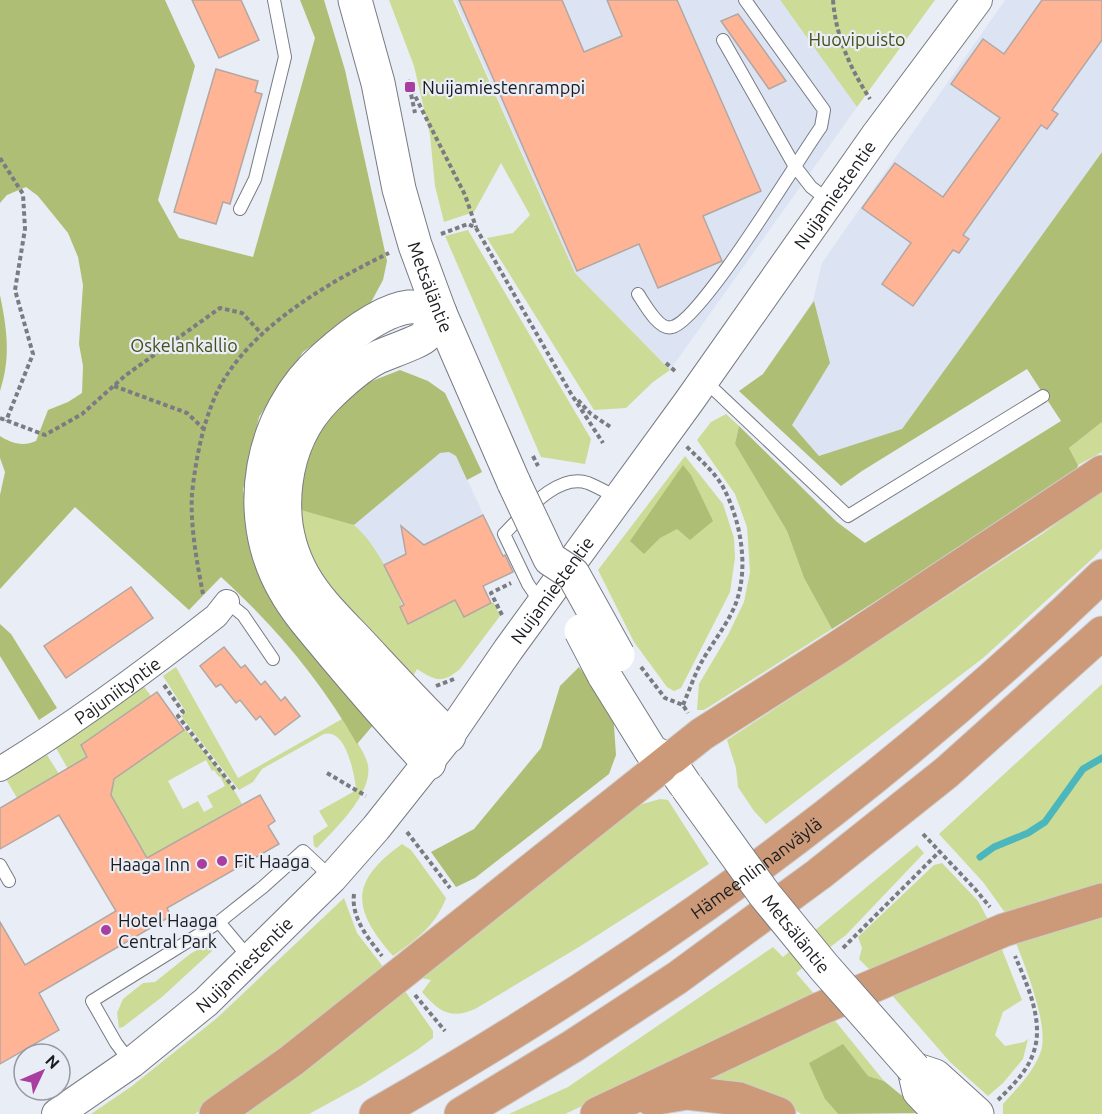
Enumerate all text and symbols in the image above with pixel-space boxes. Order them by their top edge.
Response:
park label: Huovipuisto [808,29,906,49]
place label: Nuijamiestenramppi [422,77,585,97]
marker: Nuijamiestenramppi [403,80,417,94]
street label: Nuijamiestentie [790,137,879,252]
street label: Metsäläntie [405,239,457,335]
park label: Oskelankallio [130,335,238,355]
street label: Nuijamiestentie [506,532,597,647]
street label: Pajuniityntie [70,653,164,728]
street label: Hämeenlinnanväylä [687,813,825,922]
place label: Fit Haaga [234,851,310,871]
place label: Haaga Inn [110,854,190,874]
marker: Fit Haaga [215,854,229,868]
marker: Haaga Inn [195,857,209,871]
street label: Metsäläntie [759,890,835,977]
place label: Hotel Haaga Central Park [118,910,218,951]
street label: Nuijamiestentie [192,913,297,1016]
marker: Hotel Haaga Central Park [99,923,113,937]
north arrow [12,1042,72,1102]
text: N [42,1051,63,1072]

